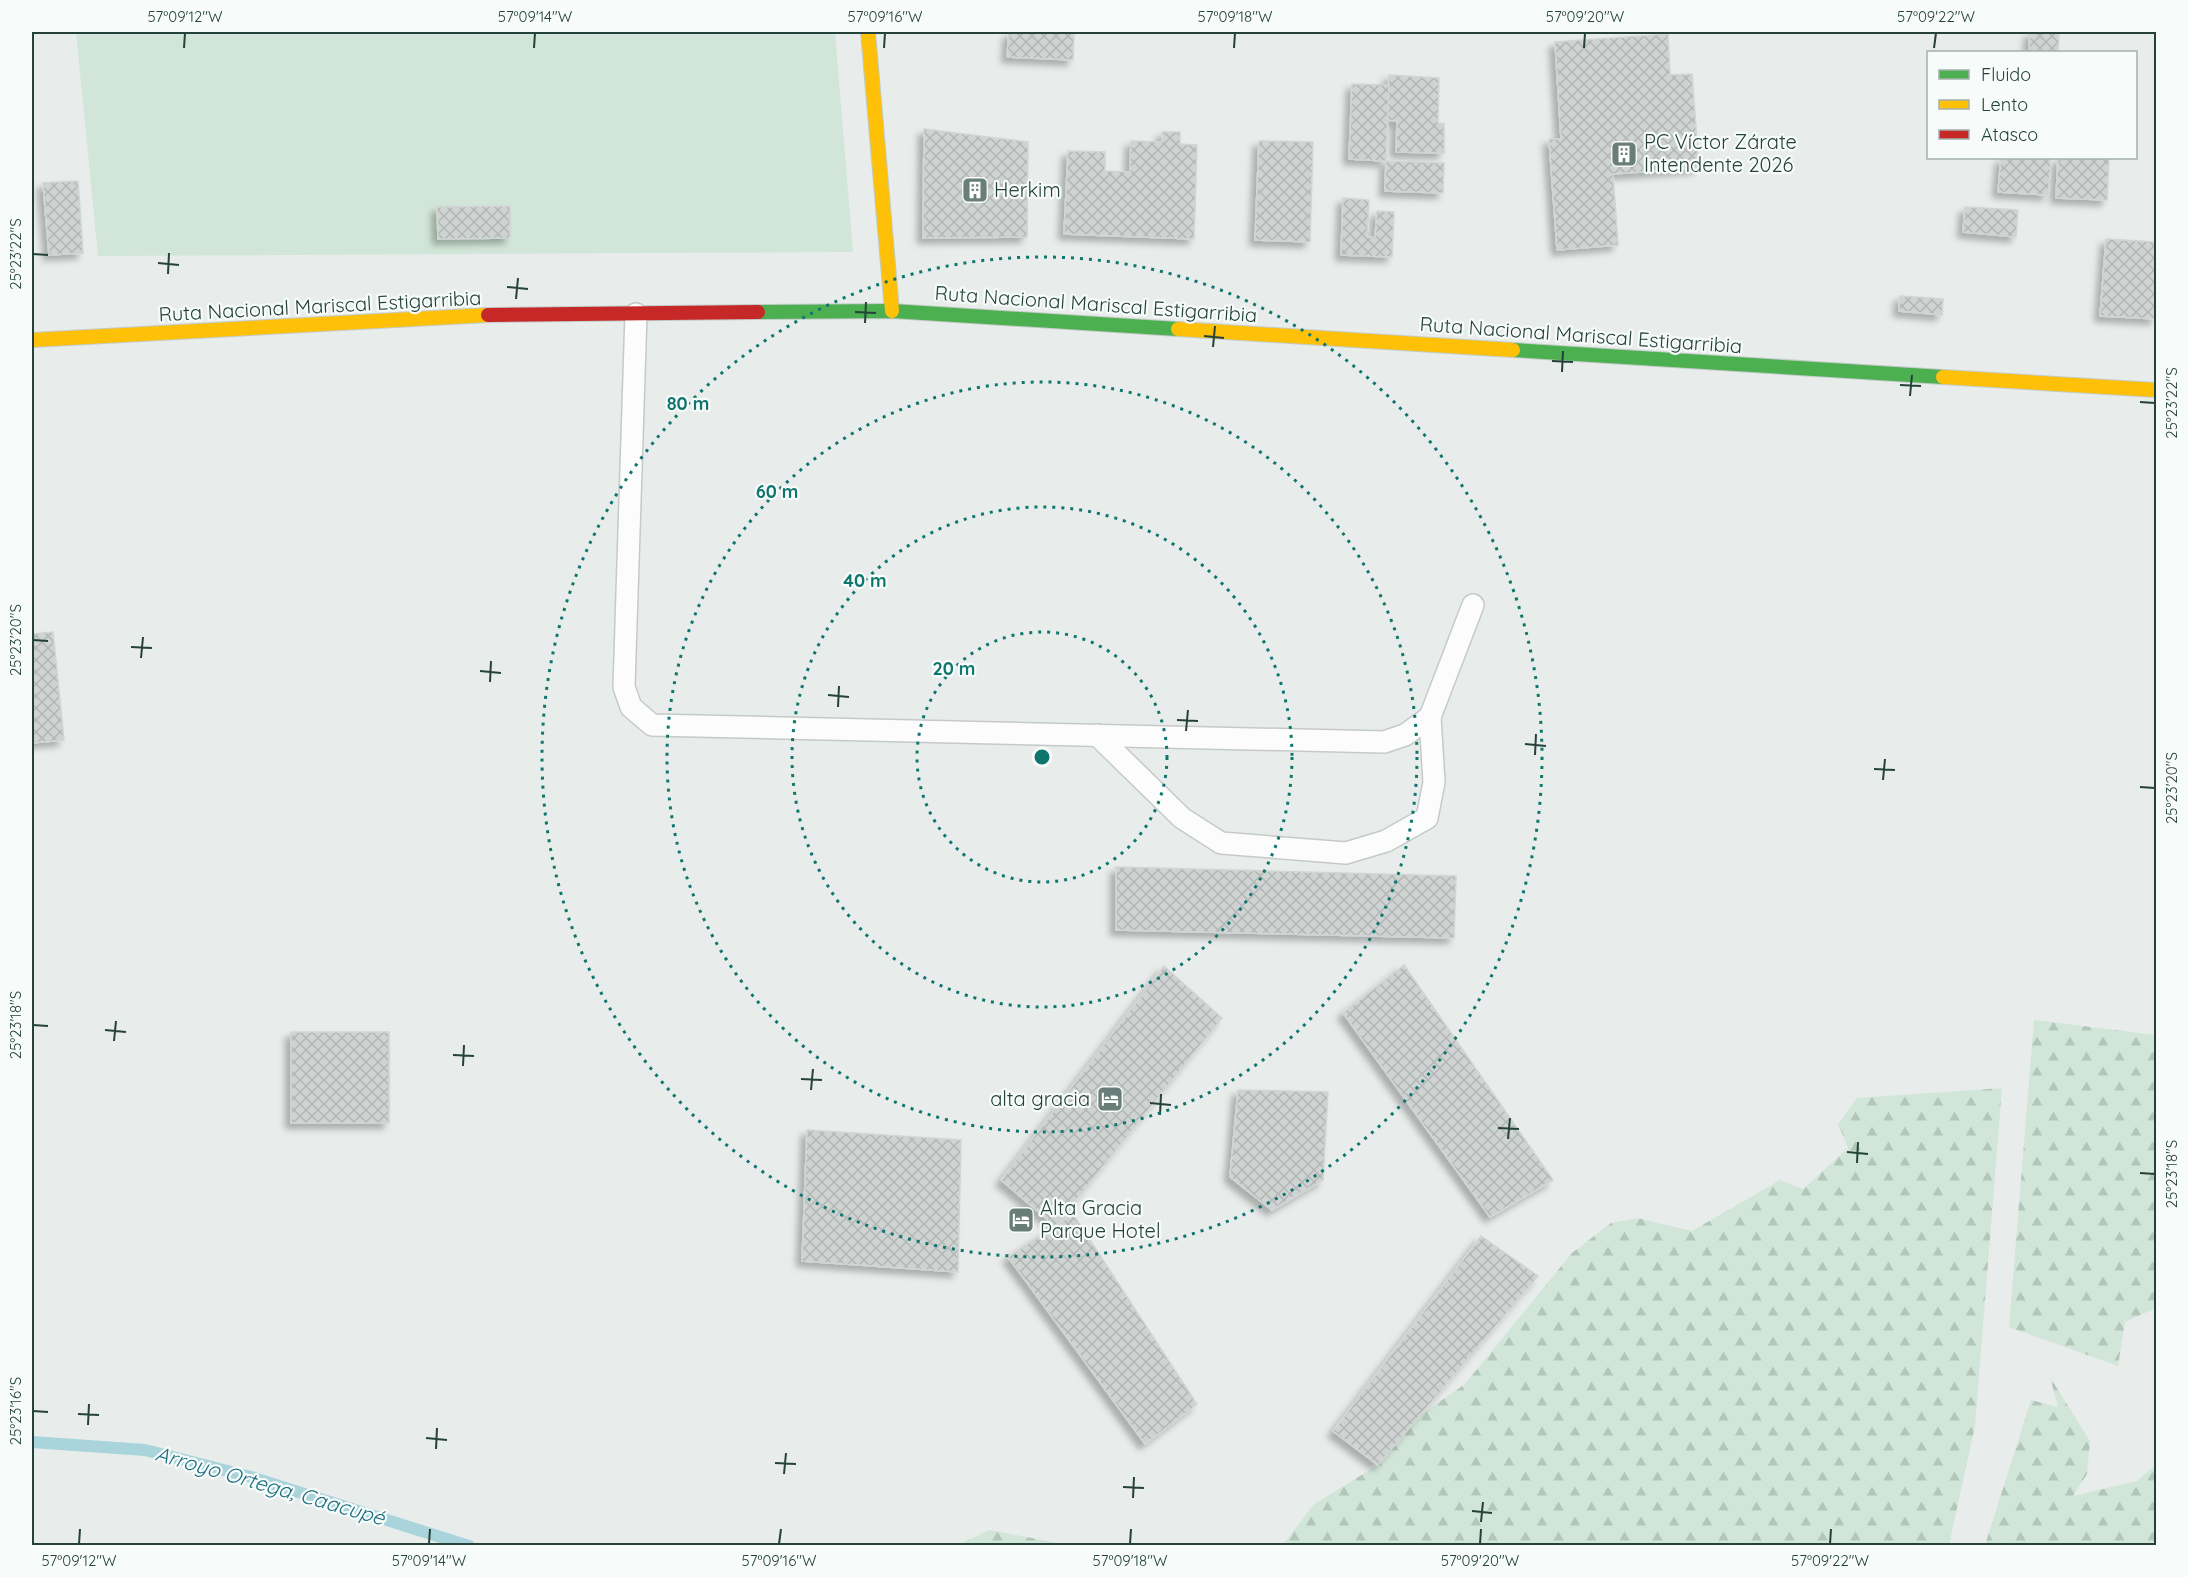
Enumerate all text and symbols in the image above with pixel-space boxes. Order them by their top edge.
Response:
text: 57°09'12"W [147,7,223,26]
text: 57°09'14"W [498,7,573,26]
text: 57°09'16"W [848,7,923,26]
text: 57°09'18"W [1198,7,1273,26]
text: 57°09'20"W [1546,7,1625,26]
text: 57°09'22"W [1897,7,1975,26]
legend [1927,51,2137,159]
text: Fluido [1981,63,2031,86]
text: Lento [1981,93,2028,116]
text: Atasco [1981,123,2038,146]
place label: PC Víctor Zárate Intendente 2026 [1644,129,1797,177]
building icon: PC Víctor Zárate Intendente 2026 [1609,139,1639,169]
building icon: Herkim [960,175,990,205]
place label: Herkim [994,177,1061,202]
text: 25°23'22"S [6,218,25,290]
street label: Ruta Nacional Mariscal Estigarribia [934,280,1258,327]
street label: Ruta Nacional Mariscal Estigarribia [158,285,482,326]
street label: Ruta Nacional Mariscal Estigarribia [1419,311,1743,358]
text: 25°23'22"S [2162,367,2181,439]
text: 80 m [667,392,709,415]
text: 60 m [756,480,798,503]
text: 40 m [843,569,887,592]
text: 25°23'20"S [6,604,25,676]
text: 20 m [933,657,975,680]
centre of rings [1032,747,1052,767]
text: 25°23'20"S [2162,752,2181,824]
text: 25°23'18"S [6,991,25,1059]
hotel icon: alta gracia [1095,1084,1125,1114]
place label: alta gracia [990,1086,1090,1111]
text: 25°23'18"S [2162,1140,2181,1208]
place label: Alta Gracia Parque Hotel [1040,1195,1161,1243]
hotel icon: Alta Gracia Parque Hotel [1006,1205,1036,1235]
text: 25°23'16"S [6,1377,25,1445]
water label: Arroyo Ortega, Caacupé [153,1440,389,1531]
text: 57°09'12"W [41,1551,117,1570]
text: 57°09'14"W [392,1551,467,1570]
text: 57°09'16"W [742,1551,817,1570]
text: 57°09'18"W [1093,1551,1168,1570]
text: 57°09'20"W [1441,1551,1520,1570]
text: 57°09'22"W [1791,1551,1869,1570]

